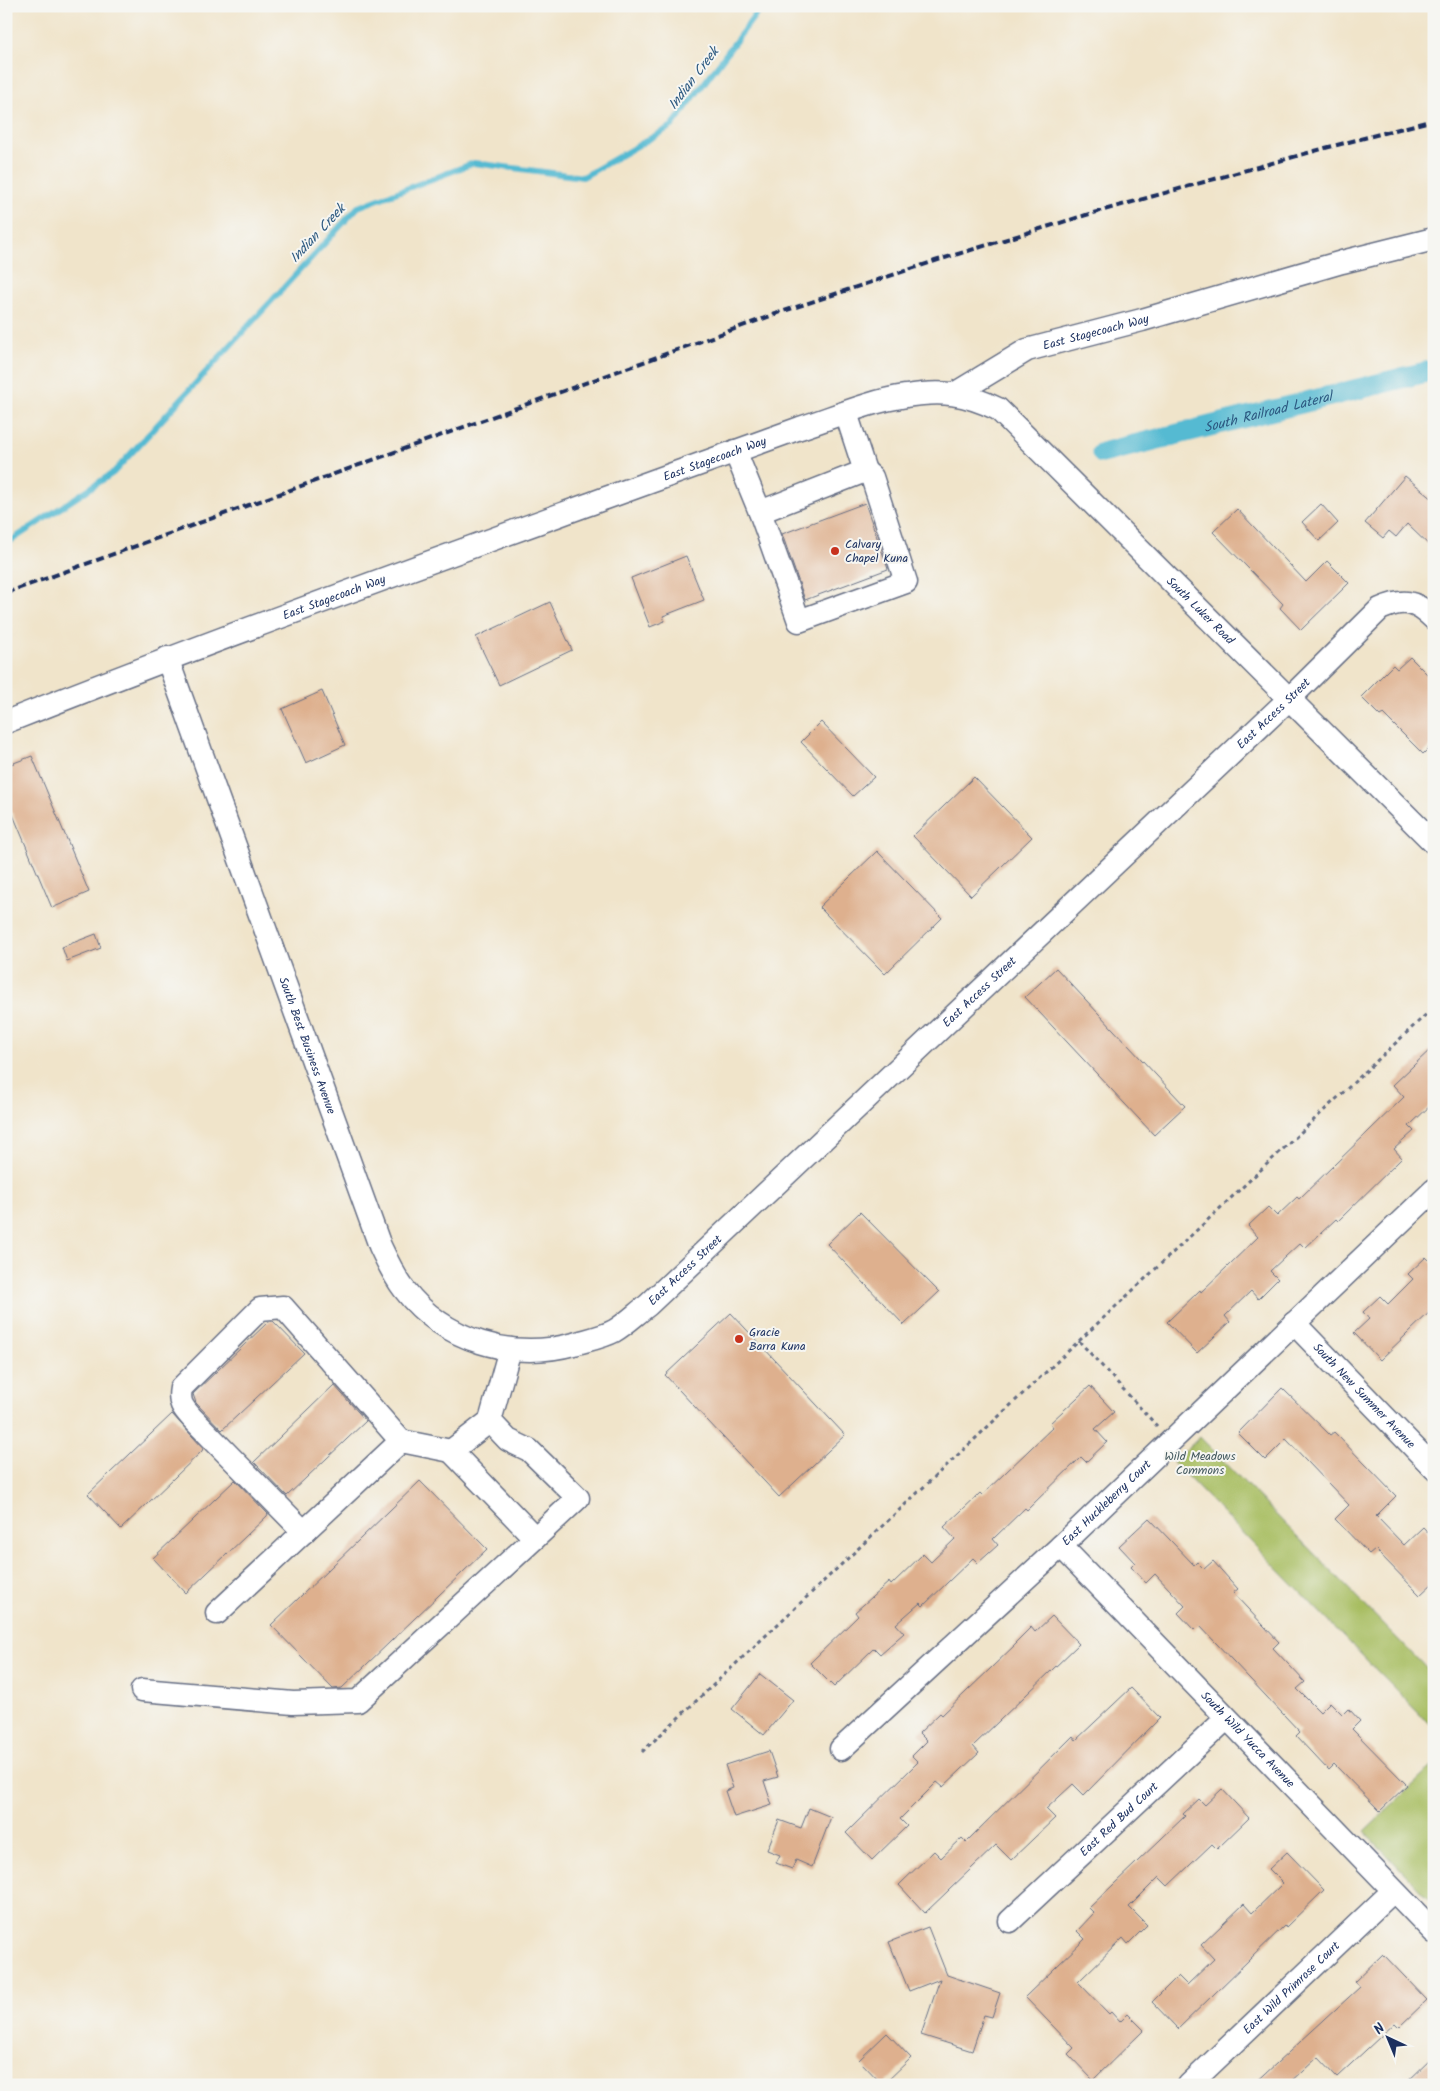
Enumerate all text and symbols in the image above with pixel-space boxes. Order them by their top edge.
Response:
water label: Indian Creek [663,41,726,115]
water label: Indian Creek [284,197,353,268]
street label: East Stagecoach Way [1041,309,1151,355]
water label: South Railroad Lateral [1202,385,1337,439]
street label: East Stagecoach Way [661,432,769,487]
place label: Calvary Chapel Kuna [845,535,908,568]
marker: Calvary Chapel Kuna [829,545,841,557]
street label: East Stagecoach Way [280,570,389,625]
street label: South Luker Road [1162,572,1239,650]
street label: East Access Street [1232,673,1315,754]
street label: East Access Street [938,952,1021,1032]
street label: South Best Business Avenue [273,974,341,1117]
street label: East Access Street [644,1230,727,1310]
place label: Gracie Barra Kuna [749,1323,806,1356]
marker: Gracie Barra Kuna [733,1333,745,1345]
street label: South New Summer Avenue [1308,1339,1420,1454]
park label: Wild Meadows Commons [1164,1447,1236,1480]
street label: East Huckleberry Court [1058,1455,1156,1551]
street label: South Wild Yucca Avenue [1196,1687,1300,1793]
street label: East Red Bud Court [1075,1778,1163,1861]
street label: East Wild Primrose Court [1239,1937,1345,2039]
north arrow [1362,2014,1412,2064]
text: N [1369,2018,1391,2040]

